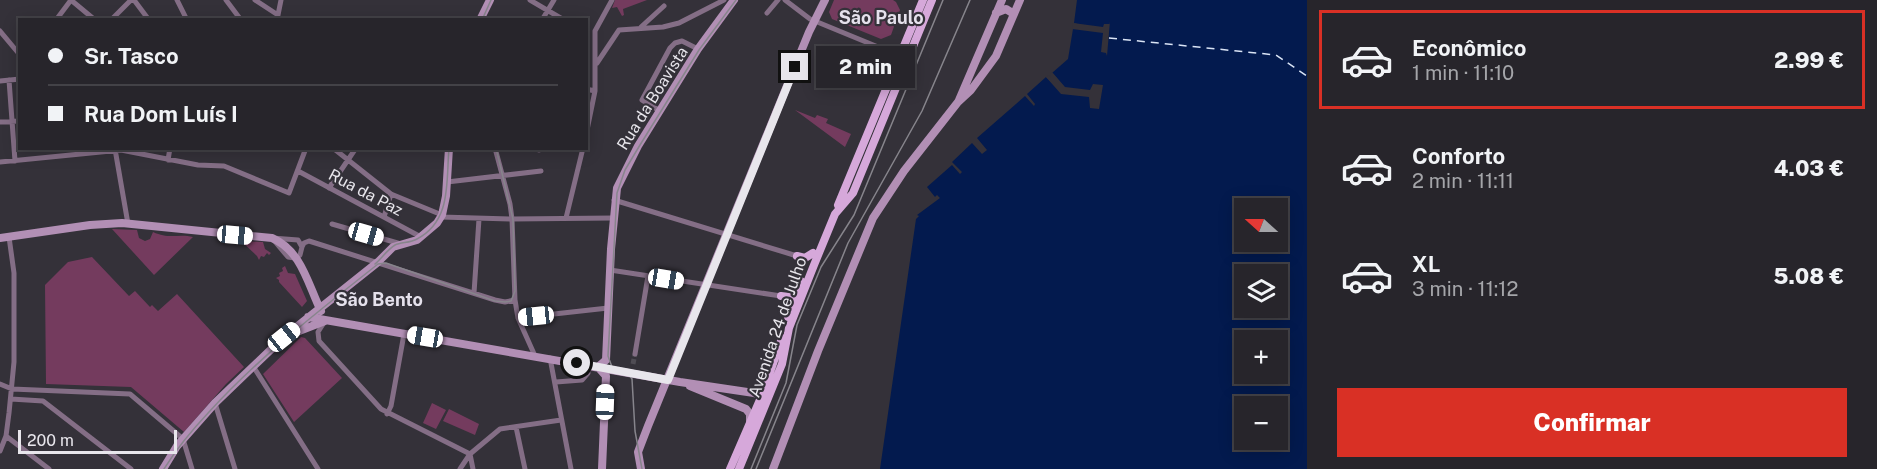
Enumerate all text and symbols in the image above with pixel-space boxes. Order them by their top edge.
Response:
district label: São Paulo [838,7,924,28]
icon: car [1340,33,1394,87]
text: Econômico [1412,35,1527,61]
text: Sr. Tasco [84,43,179,69]
street label: Rua da Boavista [613,43,692,153]
callout: 2 min [816,46,915,88]
text: 2.99 € [1774,47,1844,73]
route end [781,53,808,80]
text: 2 min [839,55,892,79]
text: 1 min · 11:10 [1412,61,1514,85]
text: Rua Dom Luís I [84,101,238,127]
icon: car [1340,141,1394,195]
text: Conforto [1412,143,1505,169]
text: 4.03 € [1774,155,1844,181]
street label: Rua da Paz [325,165,406,220]
text: 2 min · 11:11 [1412,169,1514,193]
north arrow [1234,198,1288,252]
map controls [1234,198,1288,450]
car [346,220,386,248]
car [216,224,254,246]
icon: car [1340,249,1394,303]
text: XL [1412,251,1440,277]
street label: Avenida 24 de Julho [745,255,810,400]
text: 5.08 € [1773,263,1844,289]
button: layers [1234,264,1288,318]
car [647,267,685,291]
text: 3 min · 11:12 [1412,277,1518,301]
district label: São Bento [335,289,423,310]
car [517,305,555,327]
car [264,319,304,355]
car [406,325,444,349]
button: + [1234,330,1288,384]
route start [563,349,590,376]
car [595,384,615,420]
button: Confirmar [1337,388,1847,457]
button: − [1234,396,1288,450]
scale bar [18,427,177,454]
text: 200 m [27,431,74,450]

